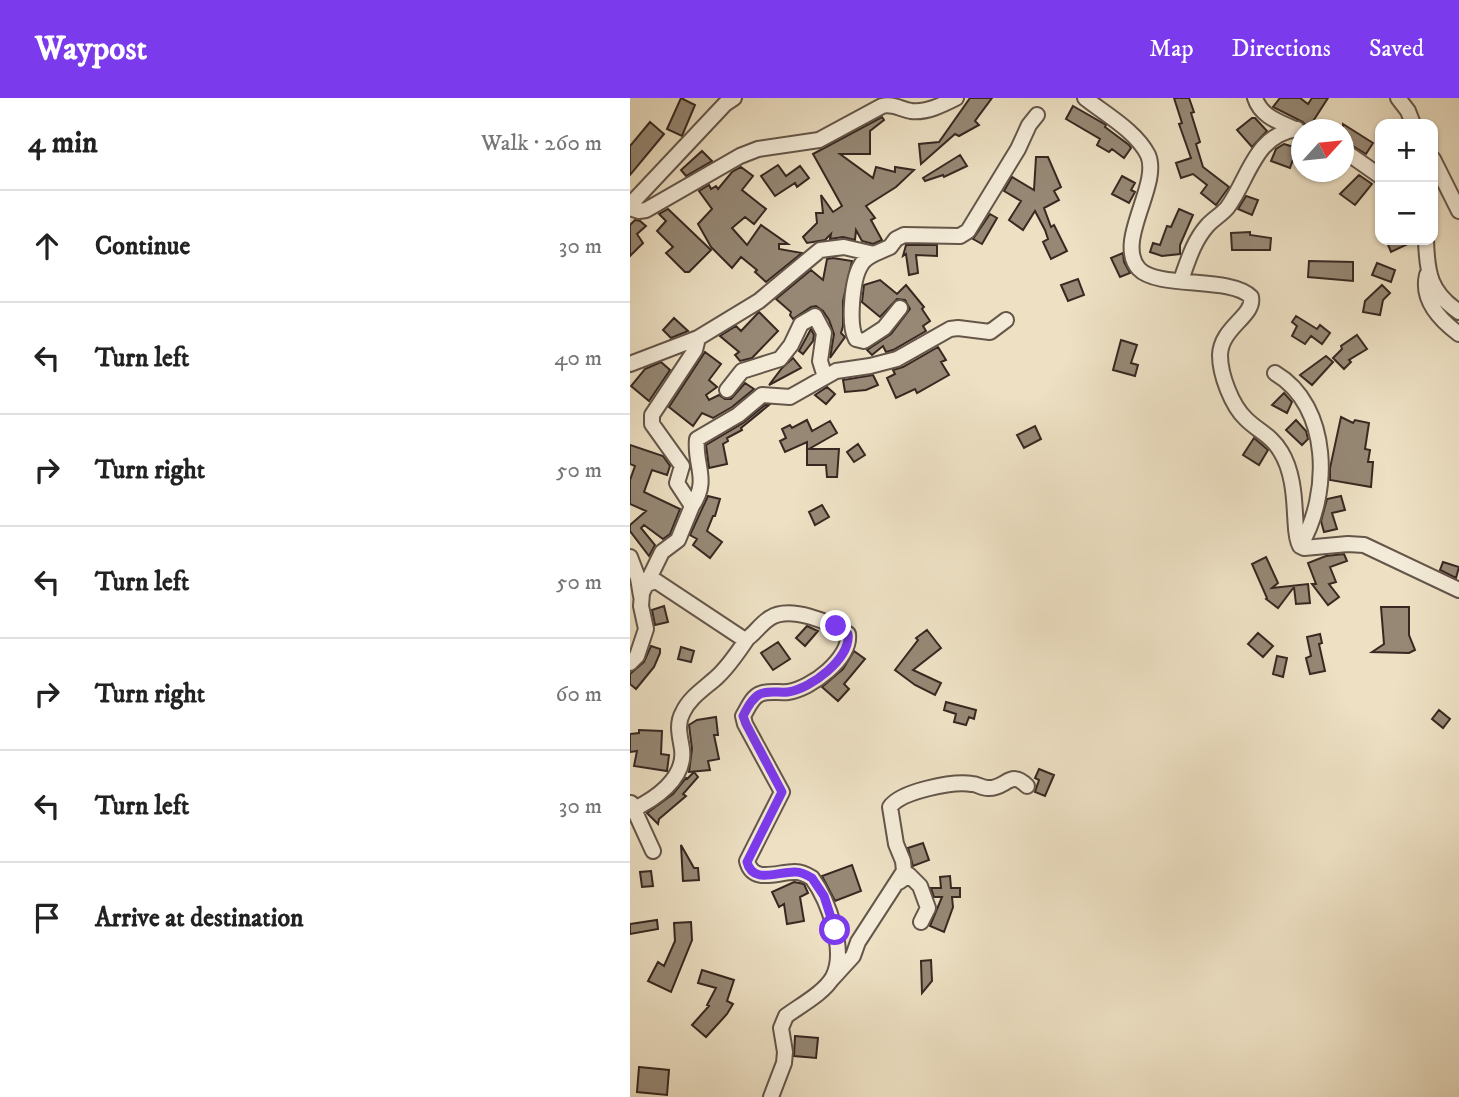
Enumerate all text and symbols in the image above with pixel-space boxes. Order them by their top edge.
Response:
text: Waypost [35,29,147,70]
text: Map [1149,34,1194,64]
text: Directions [1232,34,1331,64]
text: Saved [1369,34,1424,64]
north arrow [1291,119,1354,182]
map controls [1375,119,1438,245]
button: + [1375,119,1438,182]
text: 4 min [28,125,98,162]
text: Walk · 260 m [481,129,602,158]
button: − [1375,182,1438,245]
icon: ahead [28,227,66,265]
text: Continue [95,230,190,263]
text: 30 m [559,232,602,261]
icon: left [28,339,66,377]
text: Turn left [95,342,189,375]
text: 40 m [554,344,602,373]
icon: right [28,451,66,489]
text: Turn right [95,454,205,487]
text: 50 m [556,456,602,485]
icon: left [28,563,66,601]
text: Turn left [95,566,189,599]
text: 50 m [556,568,602,597]
route end [820,610,851,641]
icon: right [28,675,66,713]
text: Turn right [95,678,205,711]
text: 60 m [555,680,602,709]
icon: left [28,787,66,825]
text: Turn left [95,790,189,823]
text: 30 m [559,792,602,821]
icon: arrive [28,899,66,937]
text: Arrive at destination [95,902,304,935]
route start [819,914,850,945]

